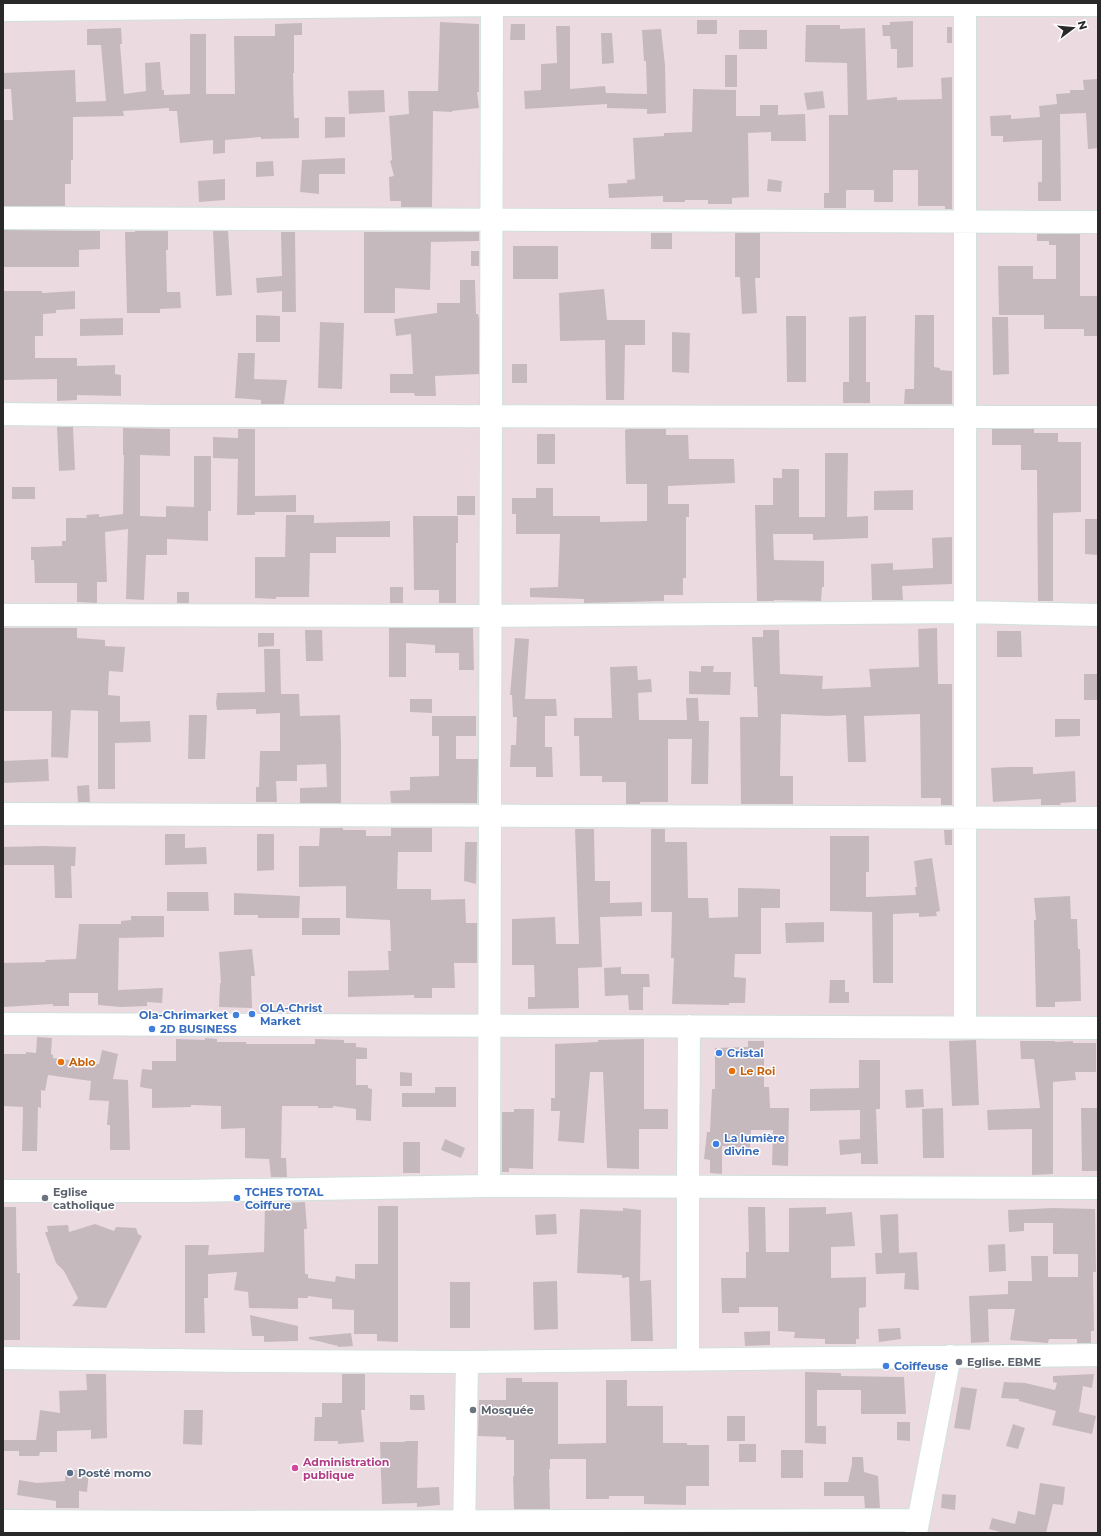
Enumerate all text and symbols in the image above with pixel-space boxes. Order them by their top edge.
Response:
north arrow [1053,8,1093,48]
text: N [1075,19,1091,31]
place label: OLA-Christ Market [260,1001,323,1028]
place label: Ola-Chrimarket [139,1008,228,1022]
marker: OLA-Christ Market [247,1009,257,1019]
marker: Ola-Chrimarket [231,1010,241,1020]
place label: 2D BUSINESS [160,1022,237,1036]
marker: 2D BUSINESS [147,1024,157,1034]
place label: Cristal [727,1046,764,1060]
marker: Cristal [714,1048,724,1058]
place label: Ablo [68,1055,96,1069]
marker: Ablo [56,1057,66,1067]
place label: Le Roi [740,1064,775,1078]
marker: Le Roi [727,1066,737,1076]
place label: La lumière divine [724,1131,785,1158]
marker: La lumière divine [711,1139,721,1149]
place label: Eglise catholique [53,1185,115,1212]
place label: TCHES TOTAL Coiffure [245,1185,324,1212]
marker: Eglise catholique [40,1193,50,1203]
marker: TCHES TOTAL Coiffure [232,1193,242,1203]
place label: Eglise. EBME [967,1355,1041,1369]
marker: Eglise. EBME [954,1357,964,1367]
place label: Coiffeuse [894,1359,948,1373]
marker: Coiffeuse [881,1361,891,1371]
place label: Mosquée [481,1403,534,1417]
marker: Mosquée [468,1405,478,1415]
place label: Administration publique [302,1455,389,1482]
marker: Administration publique [290,1463,300,1473]
place label: Posté momo [78,1466,151,1480]
marker: Posté momo [65,1468,75,1478]

